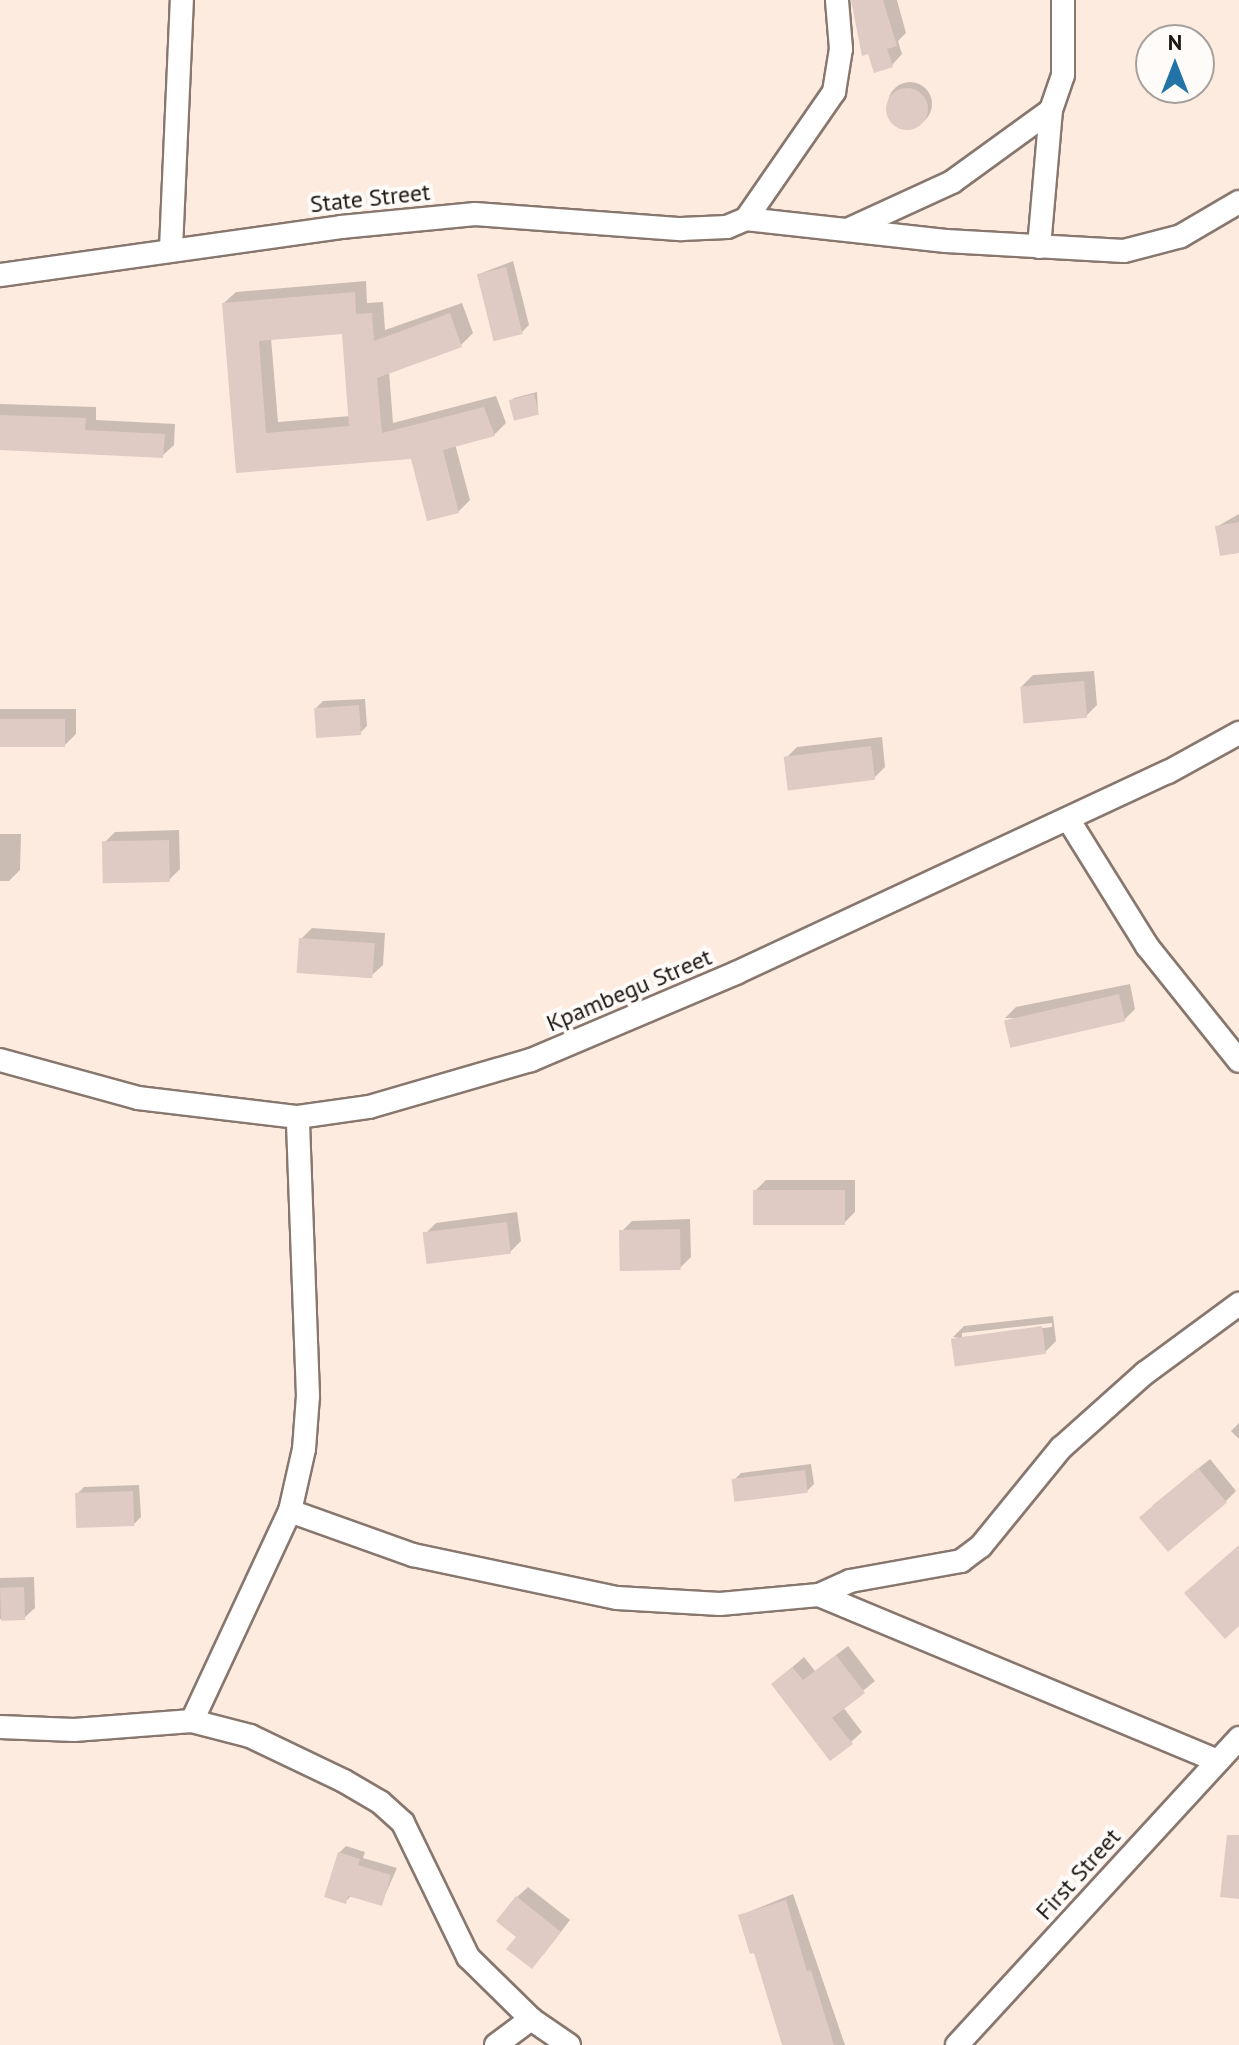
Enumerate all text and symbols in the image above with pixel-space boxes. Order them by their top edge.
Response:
north arrow [1135,24,1215,104]
text: N [1168,28,1182,56]
street label: State Street [309,177,431,219]
street label: Kpambegu Street [542,942,716,1038]
street label: First Street [1030,1822,1126,1926]

